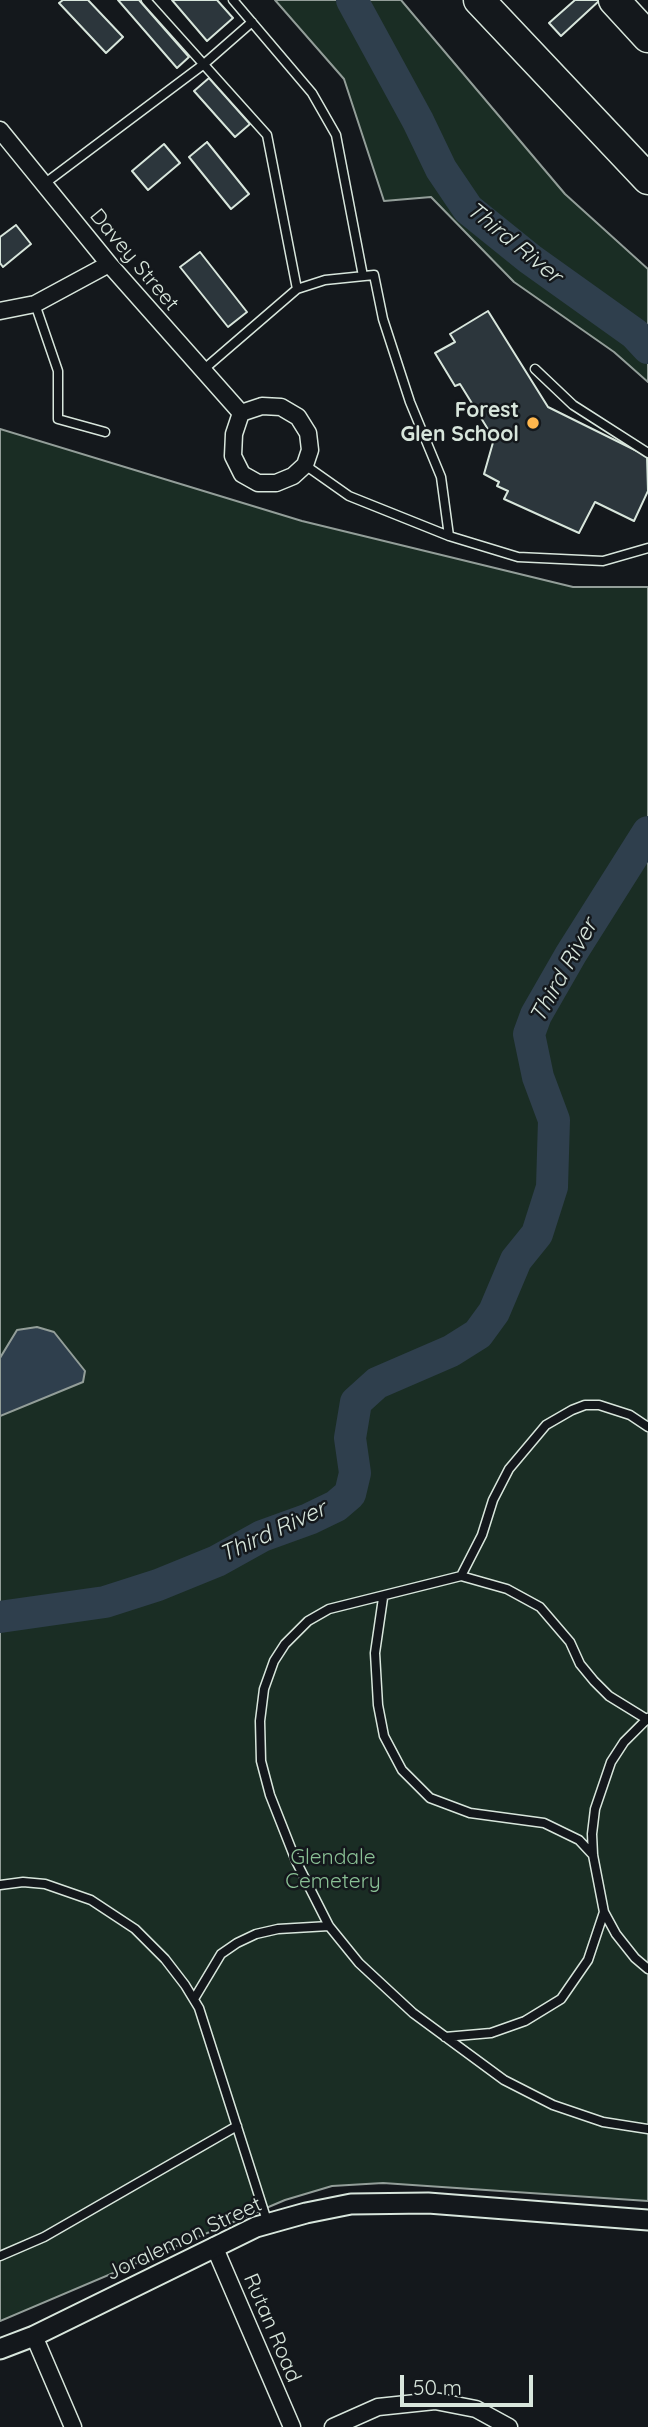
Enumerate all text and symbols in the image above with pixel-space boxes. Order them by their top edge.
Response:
water label: Third River [461,196,567,290]
street label: Davey Street [84,204,184,316]
place label: Forest Glen School [400,398,519,448]
marker: Forest Glen School [525,415,541,431]
water label: Third River [524,914,604,1028]
water label: Third River [215,1495,331,1569]
park label: Glendale Cemetery [285,1845,381,1895]
street label: Joralemon Street [102,2192,266,2286]
street label: Rutan Road [238,2270,306,2386]
scale bar [403,2360,536,2404]
text: 50 m [413,2374,462,2400]

